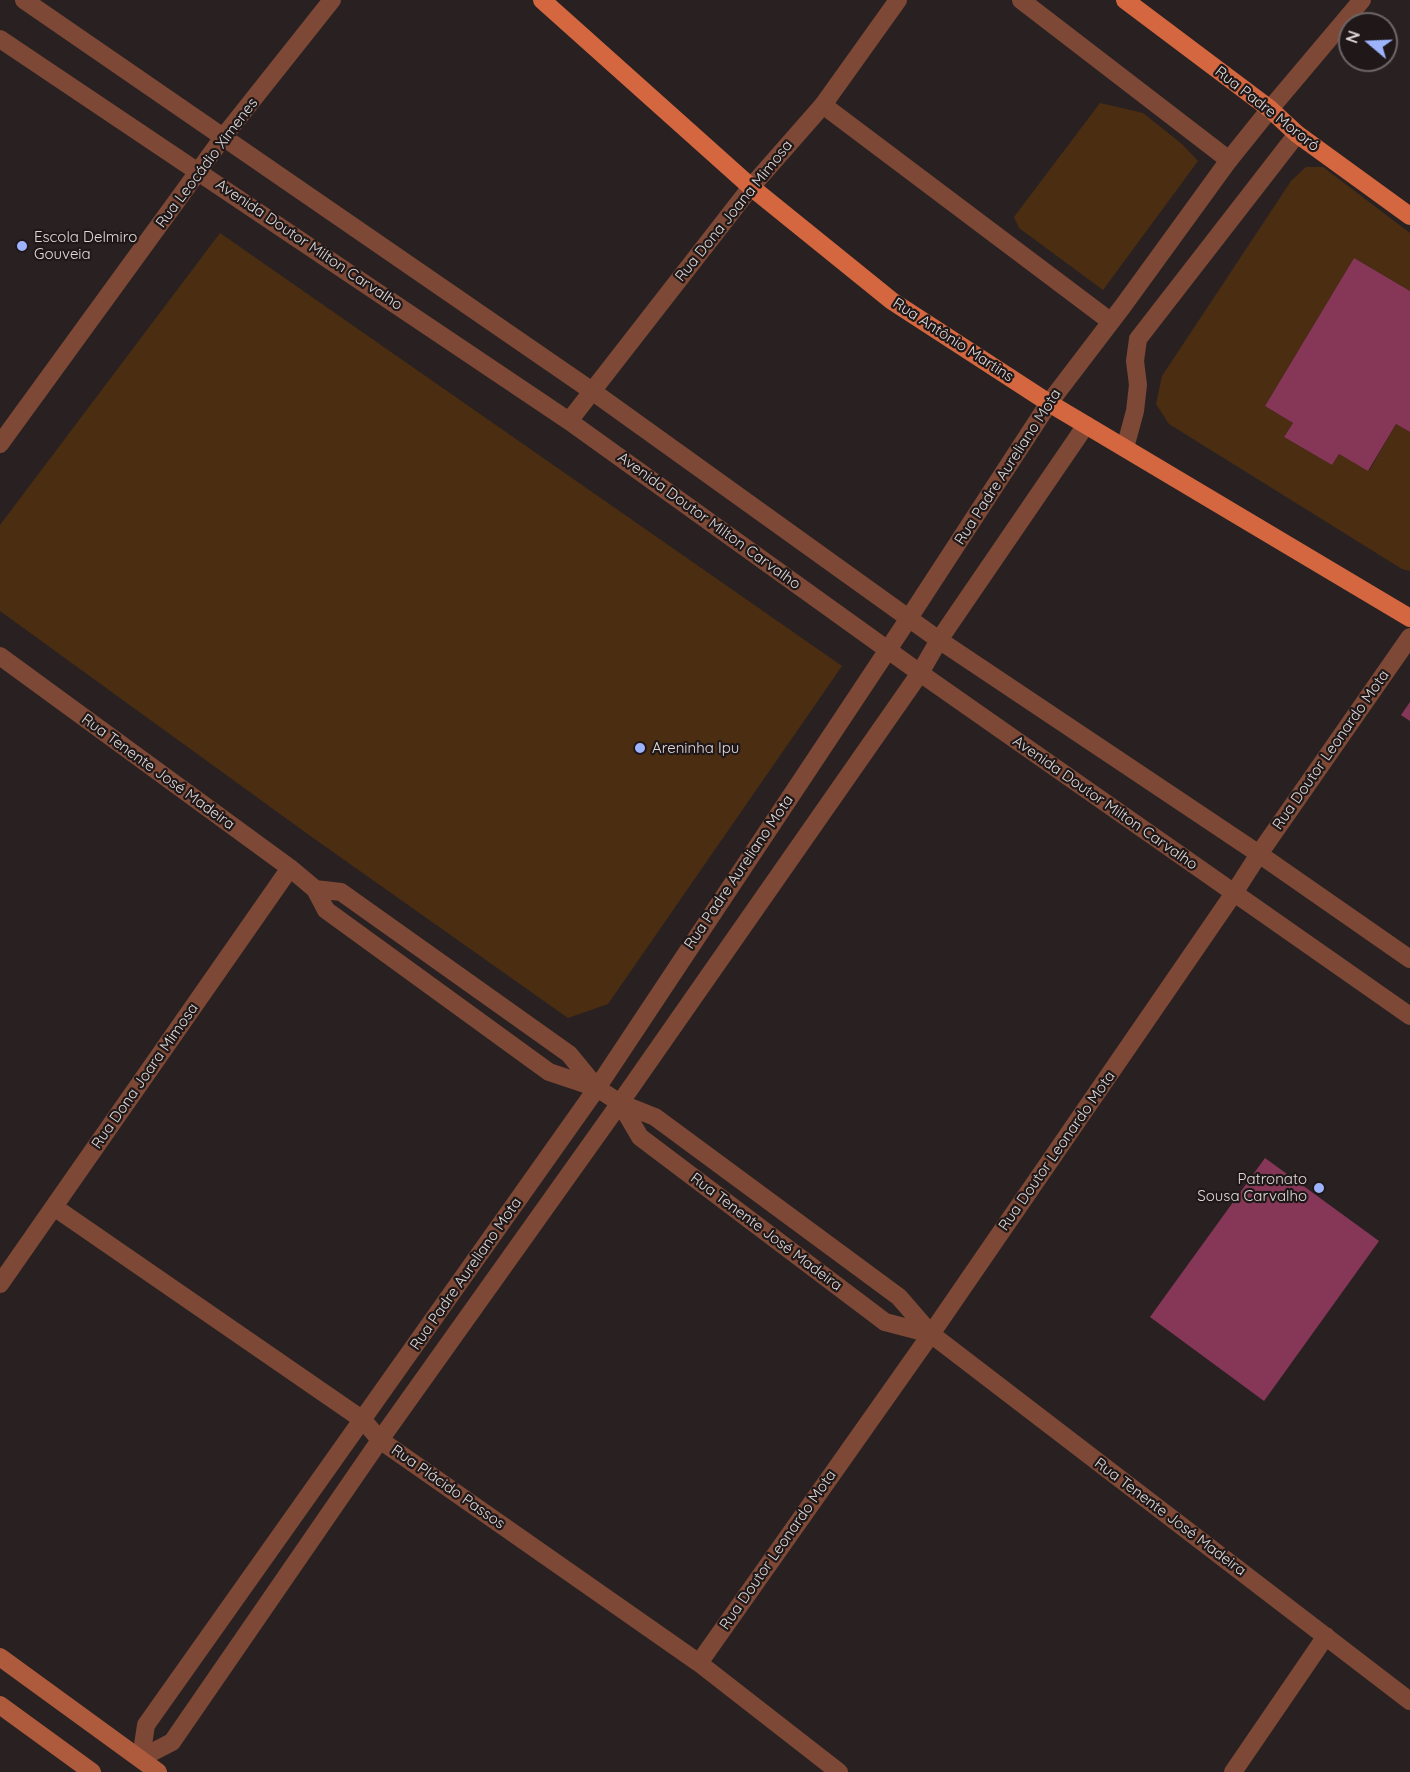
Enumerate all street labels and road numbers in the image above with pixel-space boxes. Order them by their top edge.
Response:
street label: Rua Padre Mororó [1211,63,1323,155]
street label: Rua Leocádio Ximenes [152,94,262,232]
street label: Rua Dona Joana Mimosa [671,137,797,285]
street label: Avenida Doutor Milton Carvalho [212,176,406,314]
street label: Rua Antônio Martins [889,294,1017,386]
street label: Rua Padre Aureliano Mota [951,386,1065,548]
street label: Avenida Doutor Milton Carvalho [614,449,804,593]
street label: Rua Doutor Leonardo Mota [1269,667,1393,833]
street label: Rua Tenente José Madeira [78,710,238,834]
street label: Avenida Doutor Milton Carvalho [1009,732,1201,874]
street label: Rua Padre Aureliano Mota [681,792,797,952]
street label: Rua Dona Joara Mimosa [88,1000,202,1152]
street label: Rua Doutor Leonardo Mota [995,1068,1119,1234]
street label: Rua Tenente José Madeira [687,1169,845,1295]
street label: Rua Padre Aureliano Mota [406,1194,526,1354]
street label: Rua Plácido Passos [388,1441,508,1533]
street label: Rua Tenente José Madeira [1091,1454,1249,1580]
street label: Rua Doutor Leonardo Mota [716,1467,840,1633]

